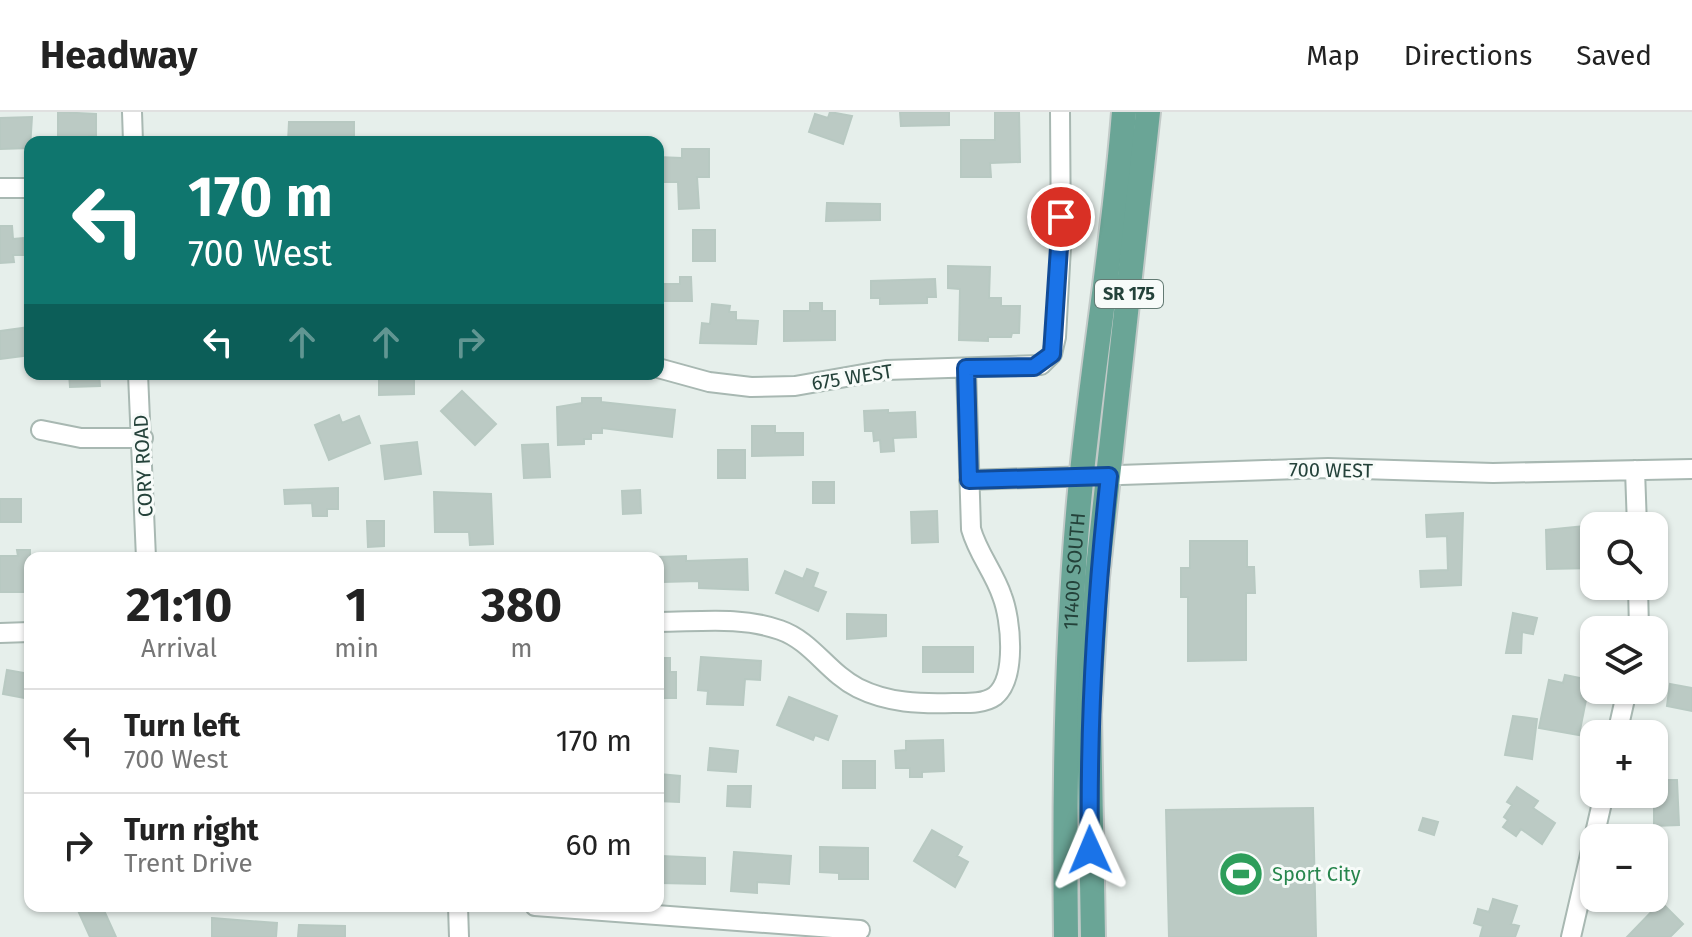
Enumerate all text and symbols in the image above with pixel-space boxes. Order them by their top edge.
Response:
text: Headway [40,32,197,78]
text: Map [1306,39,1360,72]
text: Directions [1404,39,1532,72]
text: Saved [1576,39,1652,72]
text: 170 m [188,164,333,231]
icon: left [56,168,160,272]
pin [1027,183,1095,251]
icon: arrive [1039,195,1083,239]
text: 700 West [188,232,332,276]
road number: SR 175 [1095,280,1163,308]
icon: left [196,320,240,364]
icon: ahead [280,320,324,364]
icon: ahead [364,320,408,364]
icon: right [448,320,492,364]
street label: 675 WEST [810,359,895,395]
street label: CORY ROAD [128,414,158,518]
street label: 700 WEST [1289,457,1374,483]
street label: 11400 SOUTH [1058,512,1090,630]
map controls [1580,512,1668,912]
button: search [1580,512,1668,600]
text: 21:10 [126,576,232,634]
text: 1 [346,576,368,634]
text: 380 [481,576,562,634]
button: layers [1580,616,1668,704]
text: Arrival [141,633,217,664]
text: min [334,633,379,664]
text: m [510,633,533,664]
text: Turn left [124,708,240,744]
icon: left [56,719,100,763]
button: + [1580,720,1668,808]
text: 170 m [556,723,632,759]
text: 700 West [124,744,228,775]
position arrow [1048,808,1132,892]
text: Turn right [124,812,259,848]
icon: right [56,823,100,867]
button: − [1580,824,1668,912]
text: 60 m [566,827,632,863]
text: Trent Drive [124,848,253,879]
sports icon: Sport City [1217,850,1265,898]
place label: Sport City [1272,862,1361,886]

